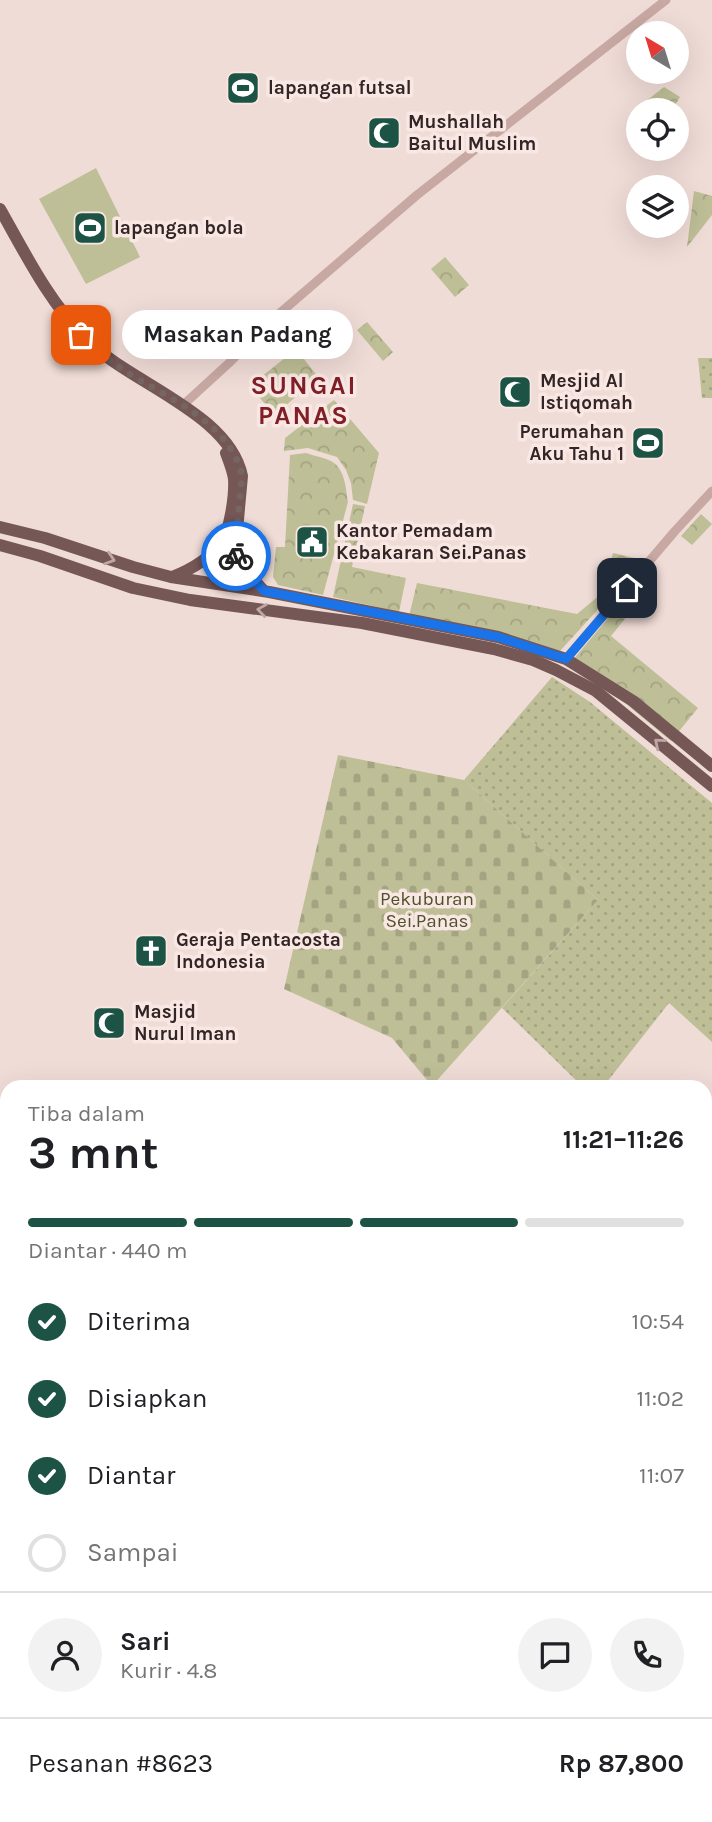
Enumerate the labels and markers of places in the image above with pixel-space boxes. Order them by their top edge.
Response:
sports icon: lapangan futsal [224,69,262,107]
place label: lapangan futsal [268,77,412,99]
place label: Mushallah Baitul Muslim [408,111,536,155]
mosque icon: Mushallah Baitul Muslim [365,114,403,152]
sports icon: lapangan bola [71,209,109,247]
place label: lapangan bola [114,217,244,239]
pin [51,305,111,365]
callout: Masakan Padang [123,310,354,360]
place label: Mesjid Al Istiqomah [540,370,633,414]
mosque icon: Mesjid Al Istiqomah [496,373,534,411]
place label: Perumahan Aku Tahu 1 [520,421,624,465]
sports icon: Perumahan Aku Tahu 1 [629,424,667,462]
place label: Kantor Pemadam Kebakaran Sei.Panas [336,520,526,564]
public building icon: Kantor Pemadam Kebakaran Sei.Panas [293,523,331,561]
pin [597,558,657,618]
place label: Geraja Pentacosta Indonesia [176,929,341,973]
church icon: Geraja Pentacosta Indonesia [132,932,170,970]
place label: Masjid Nurul Iman [134,1001,236,1045]
mosque icon: Masjid Nurul Iman [90,1004,128,1042]

